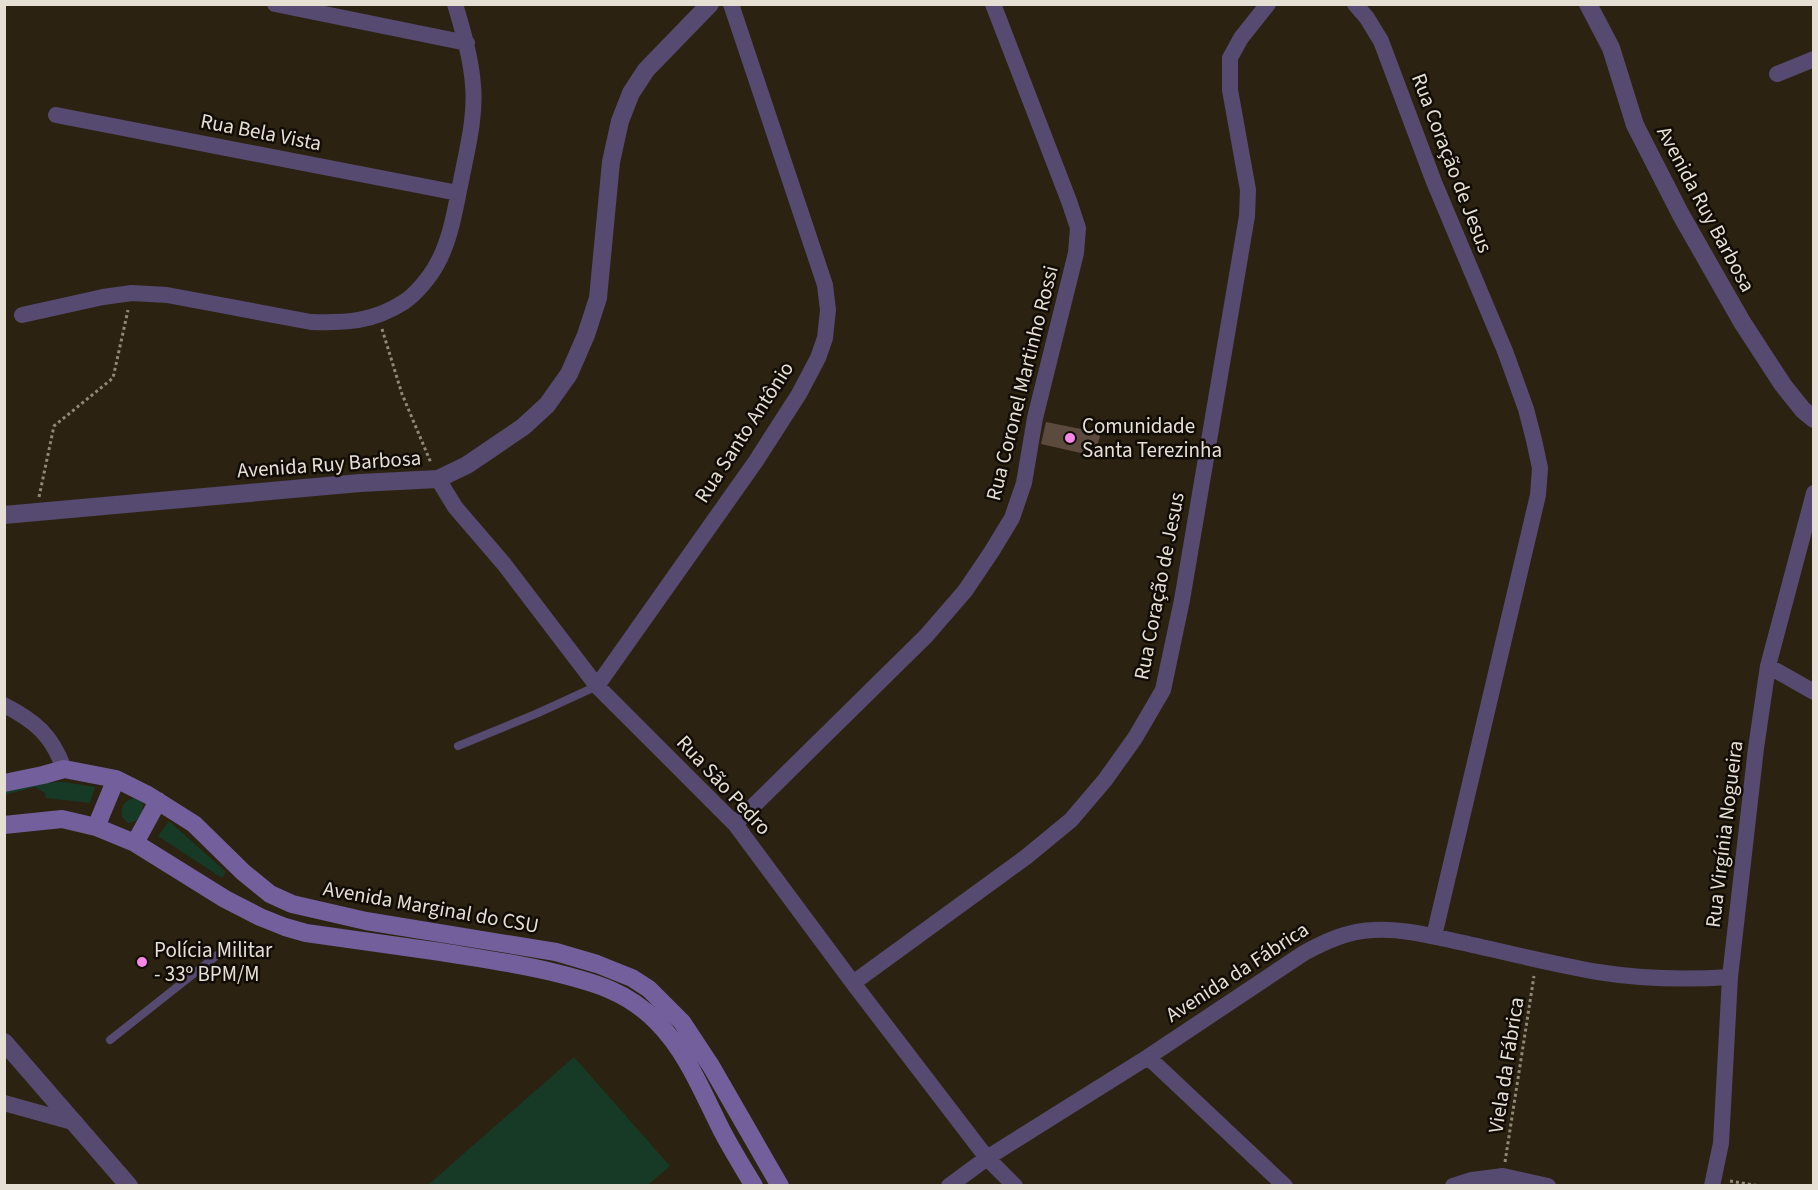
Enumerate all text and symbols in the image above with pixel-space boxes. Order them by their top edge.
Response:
street label: Rua Coração de Jesus [1404,69,1500,257]
street label: Rua Bela Vista [198,106,324,158]
street label: Avenida Ruy Barbosa [1649,121,1763,297]
street label: Rua Coronel Martinho Rossi [978,262,1066,504]
street label: Rua Santo Antônio [687,355,801,509]
place label: Comunidade Santa Terezinha [1082,411,1222,465]
marker: Comunidade Santa Terezinha [1063,431,1077,445]
street label: Avenida Ruy Barbosa [236,443,422,485]
street label: Rua Coração de Jesus [1126,490,1192,682]
street label: Rua São Pedro [670,728,778,842]
street label: Rua Virgínia Nogueira [1698,739,1750,929]
street label: Avenida Marginal do CSU [321,873,541,941]
street label: Avenida da Fábrica [1160,914,1314,1030]
place label: Polícia Militar - 33º BPM/M [154,935,273,989]
marker: Polícia Militar - 33º BPM/M [135,955,149,969]
street label: Viela da Fábrica [1480,995,1532,1135]

